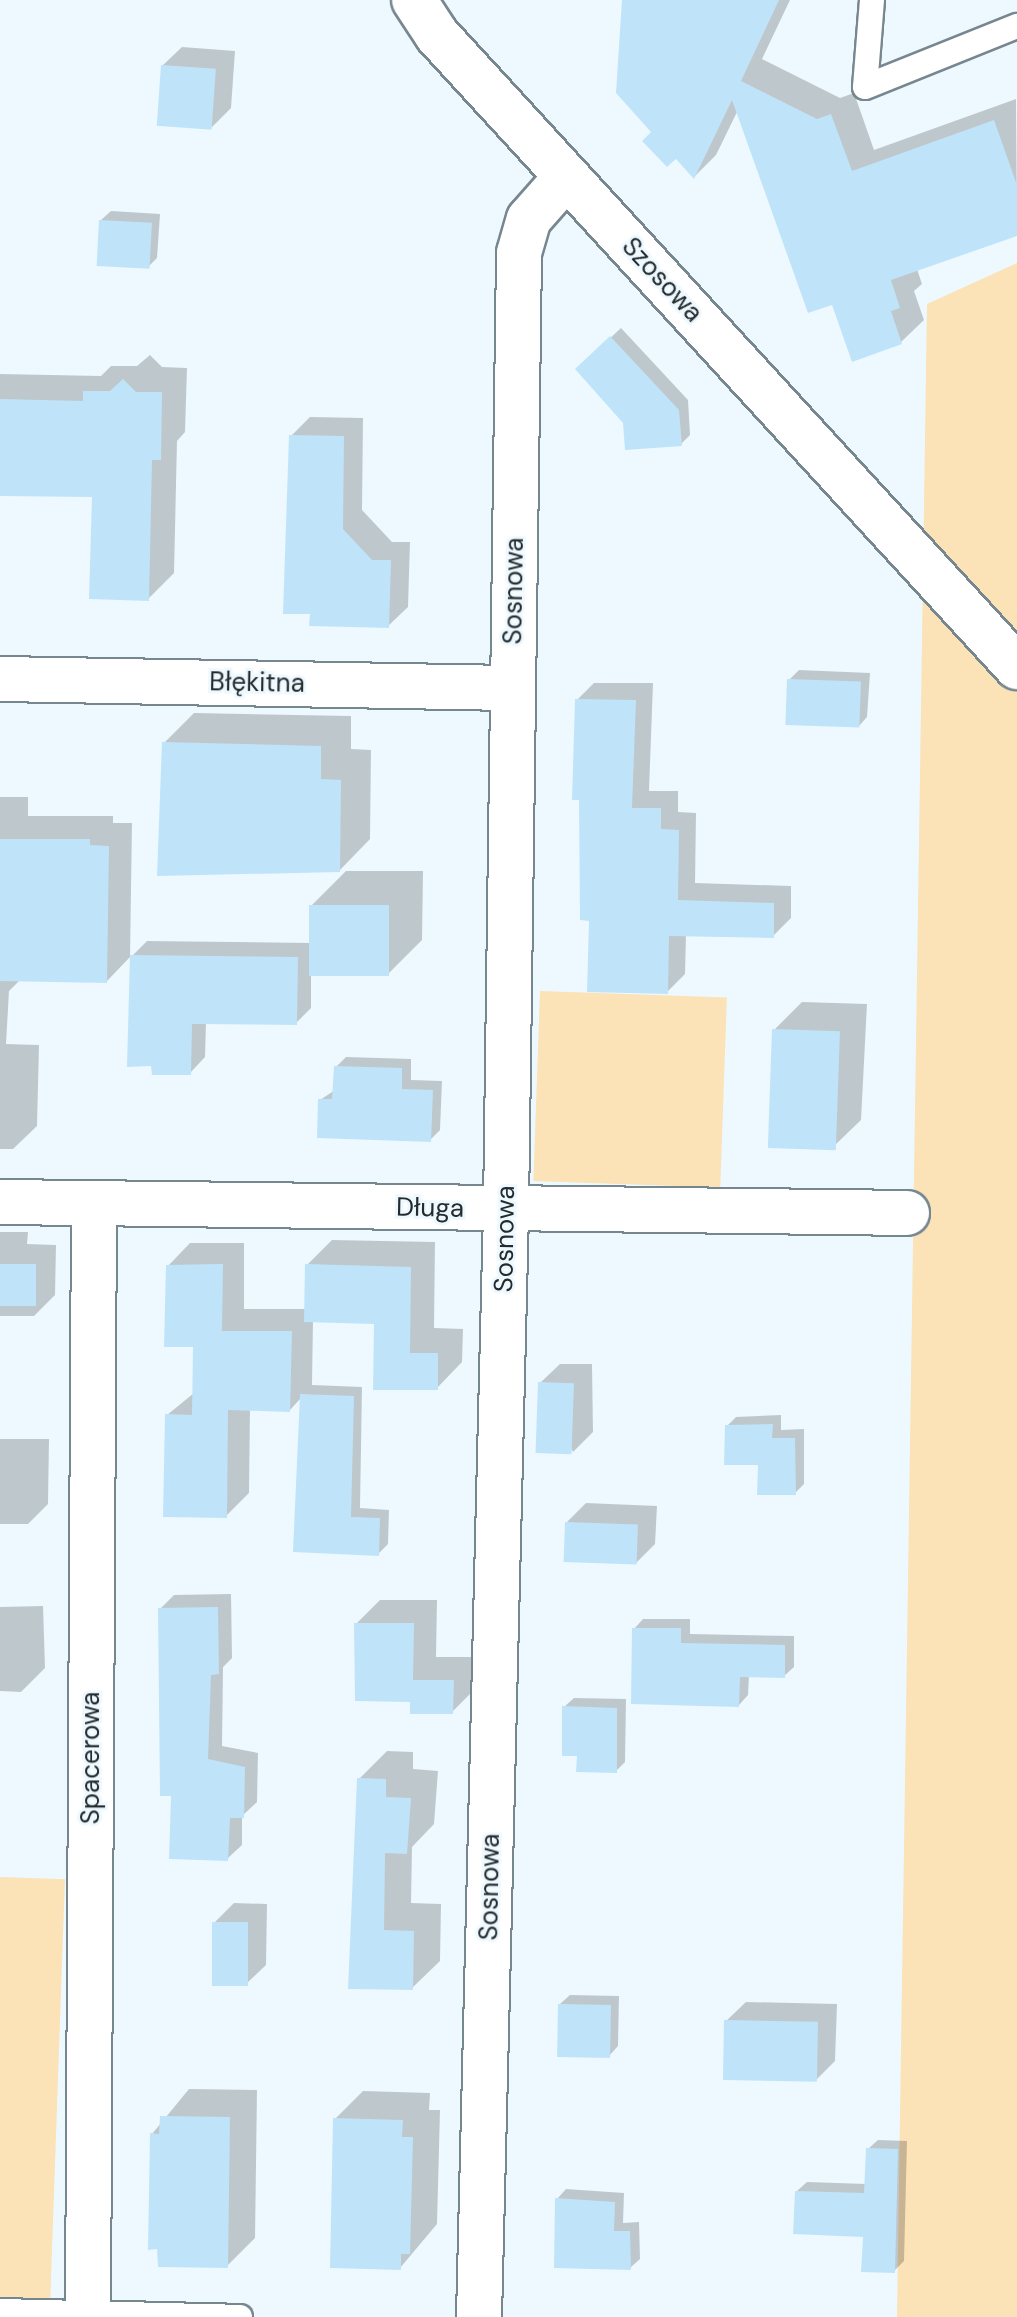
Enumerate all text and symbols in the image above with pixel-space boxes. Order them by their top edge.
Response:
street label: Szosowa [615,231,709,329]
street label: Sosnowa [497,537,531,645]
street label: Błękitna [209,667,305,699]
street label: Sosnowa [488,1185,522,1293]
street label: Długa [396,1192,464,1224]
street label: Spacerowa [75,1692,107,1824]
street label: Sosnowa [473,1833,507,1941]

